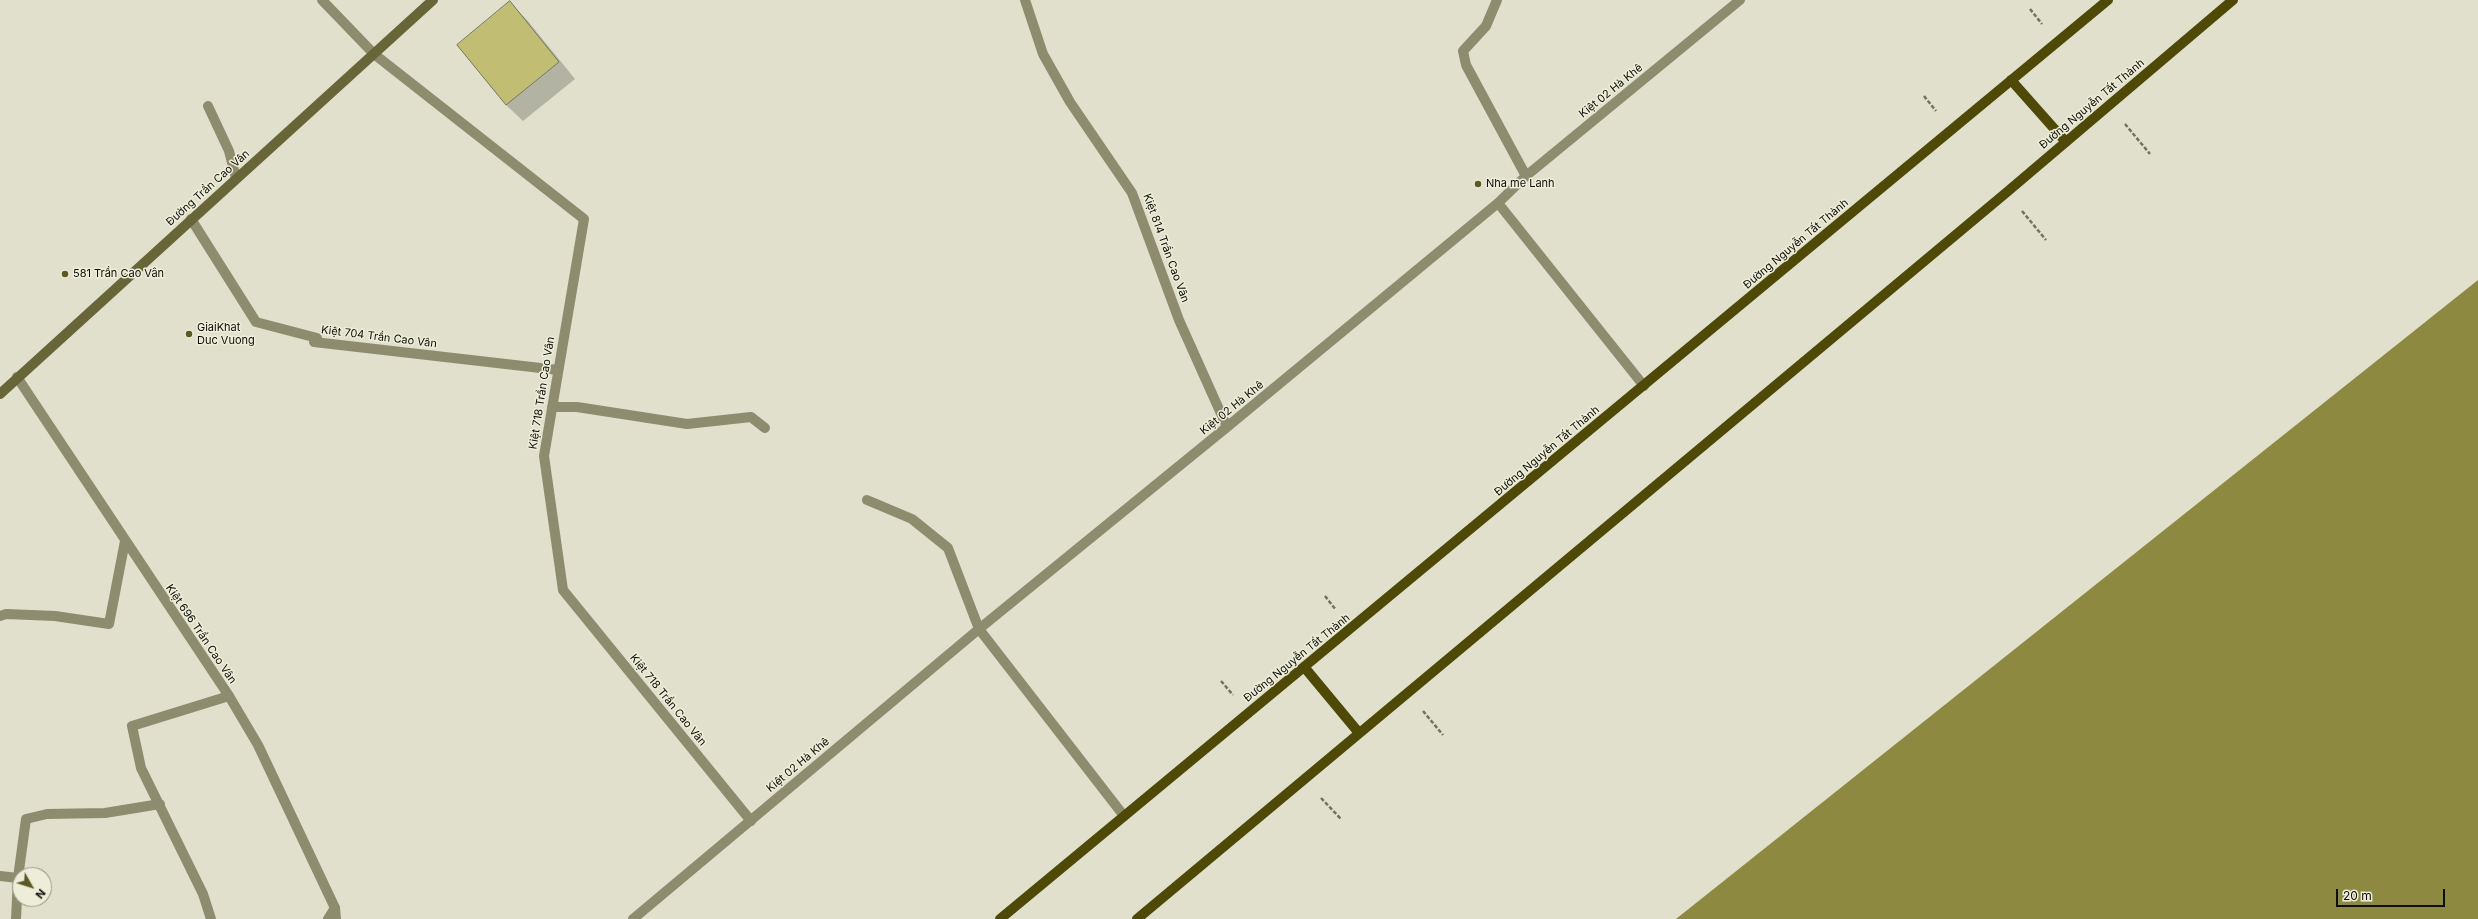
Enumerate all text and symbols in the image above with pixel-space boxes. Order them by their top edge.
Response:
street label: Đường Nguyễn Tất Thành [2037,56,2147,152]
street label: Kiệt 02 Hà Khê [1577,61,1645,121]
street label: Đường Trần Cao Vân [164,147,252,229]
place label: Nha me Lanh [1486,177,1555,191]
marker: Nha me Lanh [1473,179,1483,189]
street label: Kiệt 814 Trần Cao Vân [1140,192,1192,304]
street label: Đường Nguyễn Tất Thành [1741,196,1851,292]
place label: 581 Trần Cao Vân [73,267,164,281]
marker: 581 Trần Cao Vân [60,269,70,279]
place label: GiaiKhat Duc Vuong [197,321,255,347]
street label: Kiệt 704 Trần Cao Vân [320,323,438,351]
marker: GiaiKhat Duc Vuong [184,329,194,339]
street label: Kiệt 718 Trần Cao Vân [527,336,557,450]
street label: Kiệt 02 Hà Khê [1198,378,1266,438]
street label: Đường Nguyễn Tất Thành [1492,403,1602,499]
street label: Kiệt 696 Trần Cao Vân [163,582,239,686]
street label: Đường Nguyễn Tất Thành [1241,611,1353,705]
street label: Kiệt 718 Trần Cao Vân [627,652,709,748]
street label: Kiệt 02 Hà Khê [764,735,832,795]
north arrow [12,867,52,907]
scale bar [2338,881,2447,907]
text: N [32,886,49,902]
text: 20 m [2343,888,2372,903]

